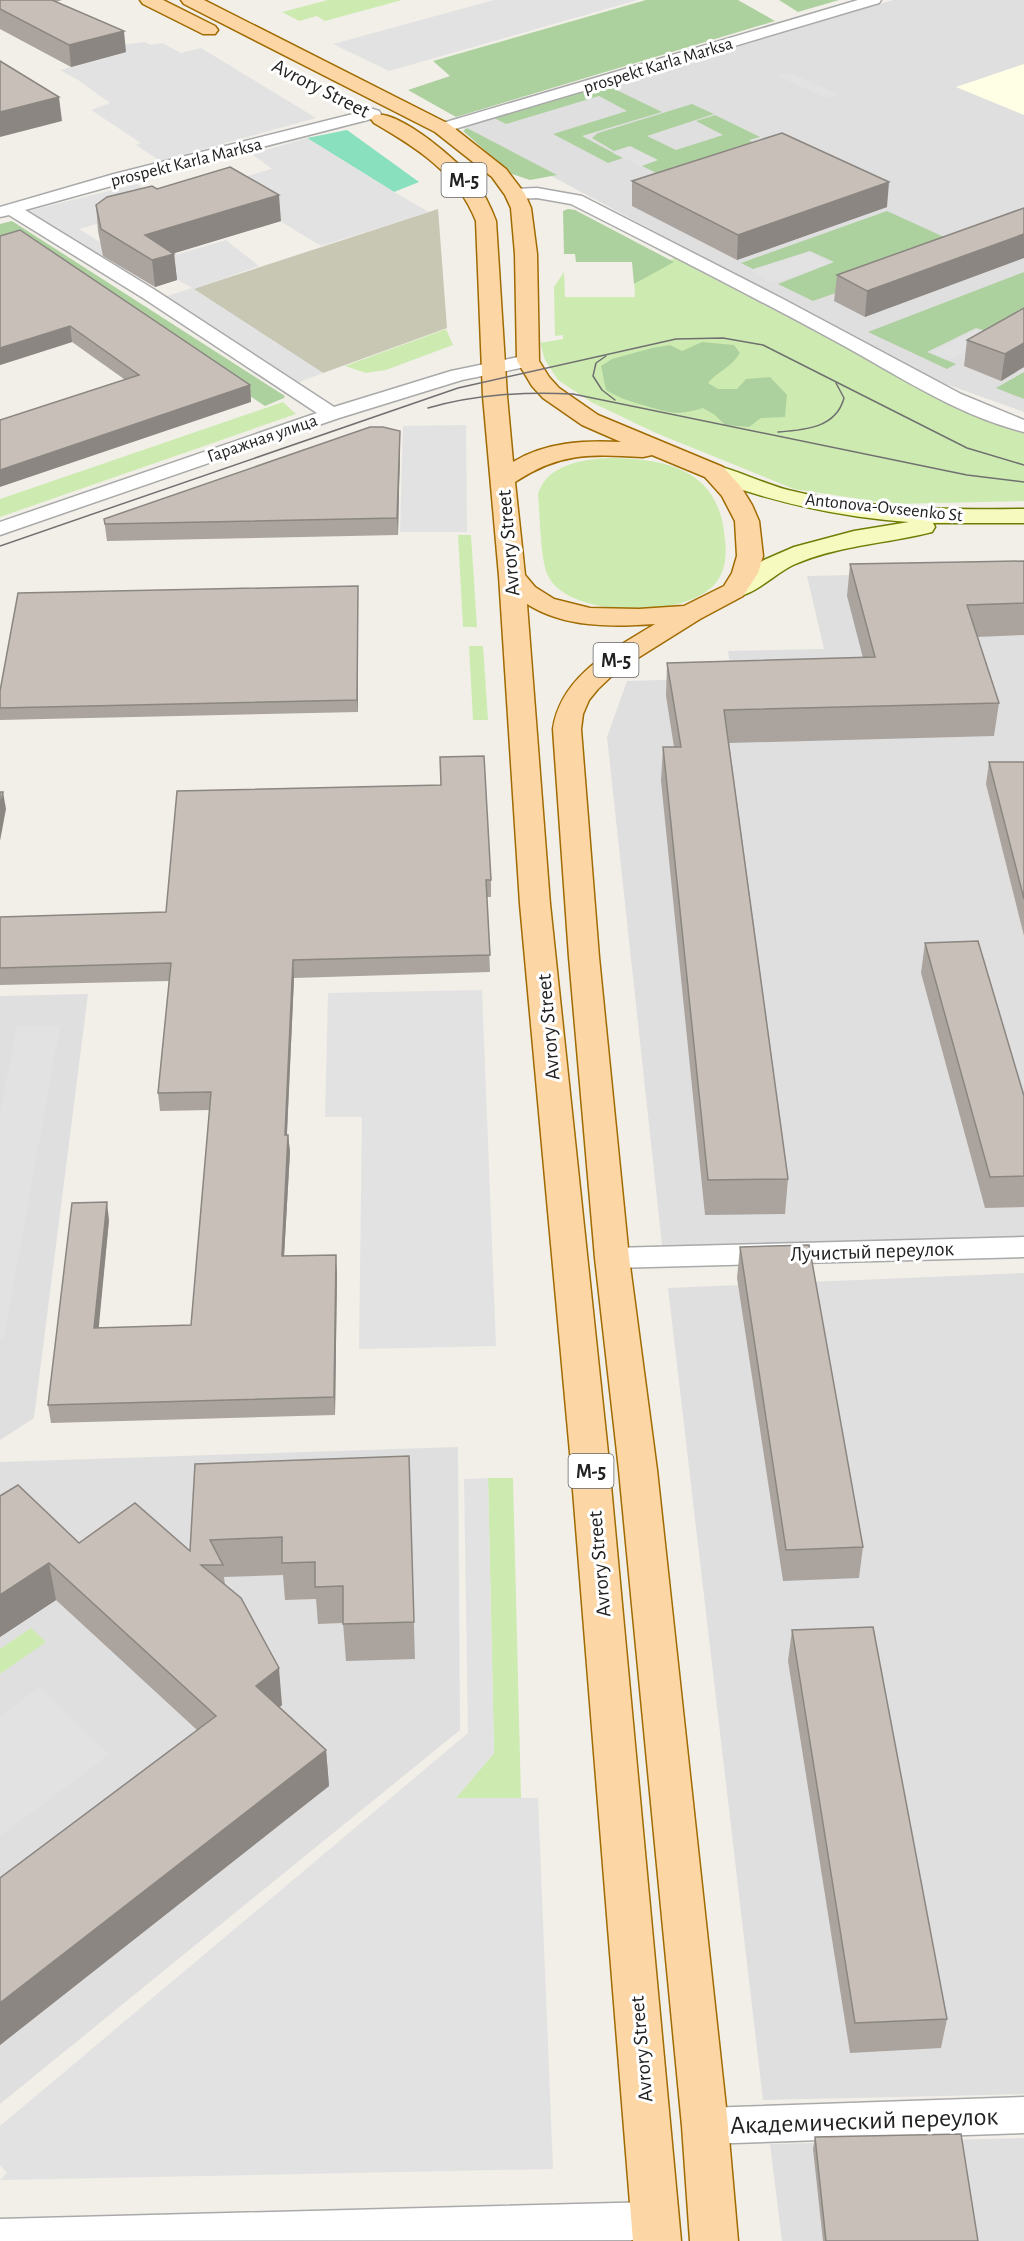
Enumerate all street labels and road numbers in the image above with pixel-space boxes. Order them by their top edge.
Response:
street label: prospekt Karla Marksa [581,35,735,97]
street label: Avrory Street [269,55,373,122]
street label: prospekt Karla Marksa [109,135,264,190]
road number: М-5 [442,163,486,197]
street label: Гаражная улица [205,412,320,466]
street label: Avrory Street [493,489,524,597]
street label: Antonova-Ovseenko St [804,491,964,525]
road number: М-5 [594,643,638,677]
street label: Avrory Street [533,973,564,1081]
street label: Лучистый переулок [790,1238,955,1265]
road number: М-5 [568,1454,614,1488]
street label: Avrory Street [584,1510,615,1618]
street label: Avrory Street [626,1995,657,2103]
street label: Академический переулок [730,2103,999,2139]

